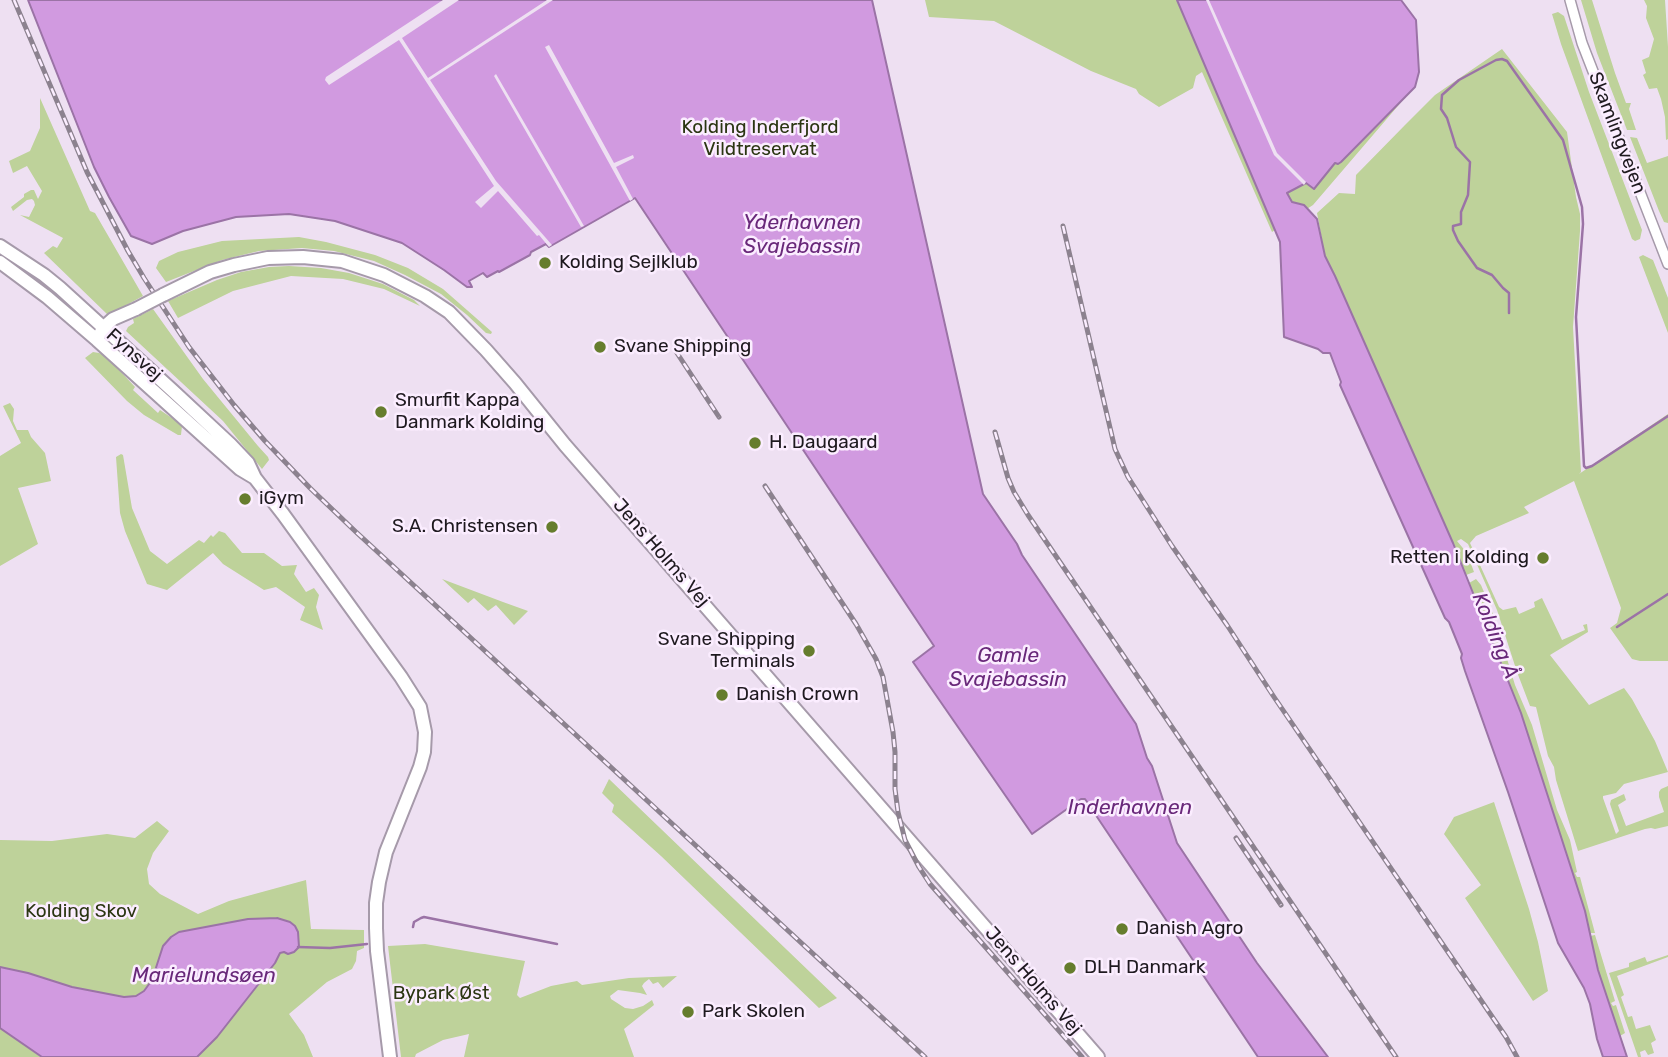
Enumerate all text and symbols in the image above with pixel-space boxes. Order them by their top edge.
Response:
street label: Skamlingvejen [1583,69,1651,197]
park label: Kolding Inderfjord Vildtreservat [681,117,839,161]
water label: Yderhavnen Svajebassin [743,210,861,260]
place label: Kolding Sejlklub [559,252,698,274]
marker: Kolding Sejlklub [537,255,553,271]
street label: Fynsvej [101,324,167,386]
place label: Svane Shipping [614,336,751,358]
marker: Svane Shipping [592,339,608,355]
place label: Smurfit Kappa Danmark Kolding [395,390,544,434]
marker: Smurfit Kappa Danmark Kolding [373,404,389,420]
place label: H. Daugaard [769,432,878,454]
marker: H. Daugaard [747,435,763,451]
place label: iGym [259,488,304,510]
marker: iGym [237,491,253,507]
street label: Jens Holms Vej [608,494,714,612]
place label: S.A. Christensen [392,516,538,538]
marker: S.A. Christensen [544,519,560,535]
place label: Retten i Kolding [1390,547,1529,569]
marker: Retten i Kolding [1535,550,1551,566]
water label: Kolding Å [1466,589,1524,683]
place label: Svane Shipping Terminals [658,629,795,673]
marker: Svane Shipping Terminals [801,643,817,659]
water label: Gamle Svajebassin [949,643,1067,693]
place label: Danish Crown [736,684,859,706]
marker: Danish Crown [714,687,730,703]
water label: Inderhavnen [1068,795,1192,821]
park label: Kolding Skov [25,901,137,923]
place label: Danish Agro [1136,918,1243,940]
marker: Danish Agro [1114,921,1130,937]
street label: Jens Holms Vej [980,922,1086,1040]
place label: DLH Danmark [1084,957,1206,979]
marker: DLH Danmark [1062,960,1078,976]
water label: Marielundsøen [132,963,276,989]
park label: Bypark Øst [393,983,489,1005]
place label: Park Skolen [702,1001,805,1023]
marker: Park Skolen [680,1004,696,1020]

